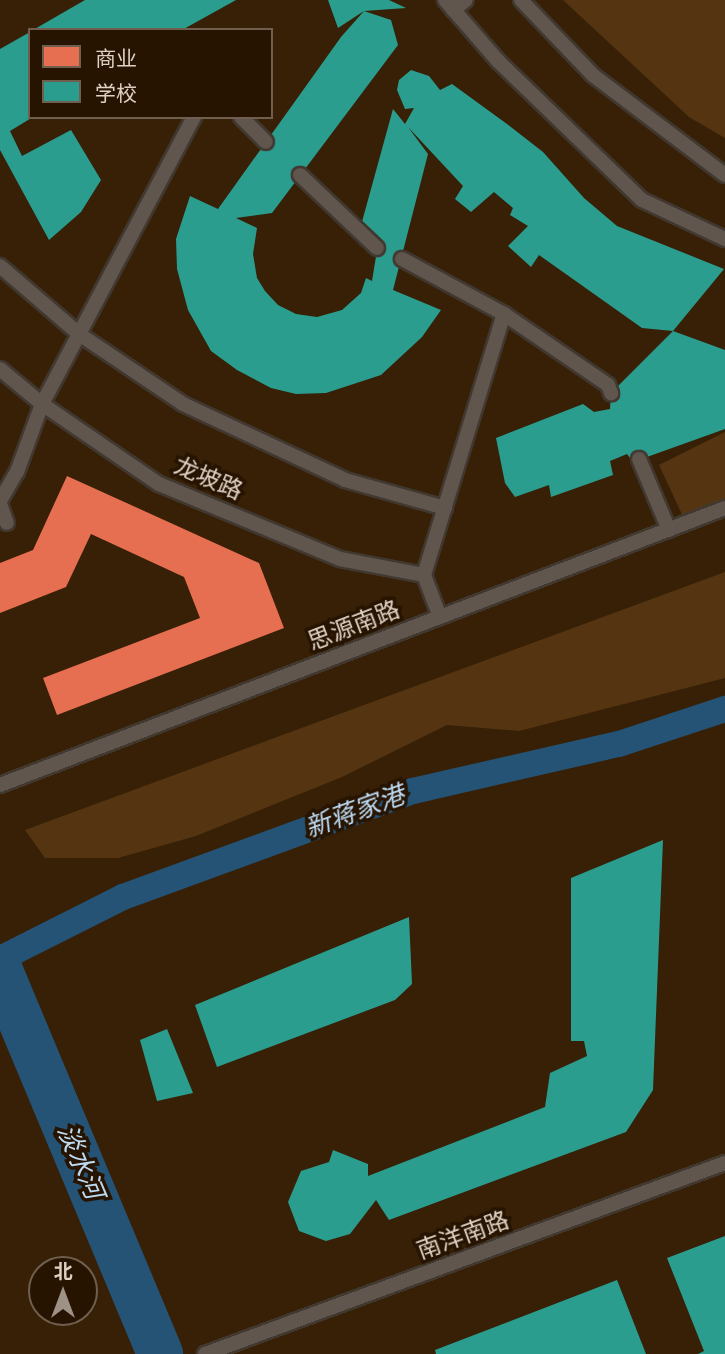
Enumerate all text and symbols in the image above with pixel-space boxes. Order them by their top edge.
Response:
legend [28,28,273,119]
text: 商业 [95,46,137,71]
text: 学校 [95,81,137,106]
street label: 龙坡路 [169,452,247,506]
street label: 思源南路 [304,595,404,657]
water label: 新蒋家港 [301,780,409,844]
water label: 淡水河 [50,1120,110,1204]
street label: 南洋南路 [413,1206,513,1266]
north arrow [28,1256,98,1326]
text: 北 [53,1260,73,1283]

